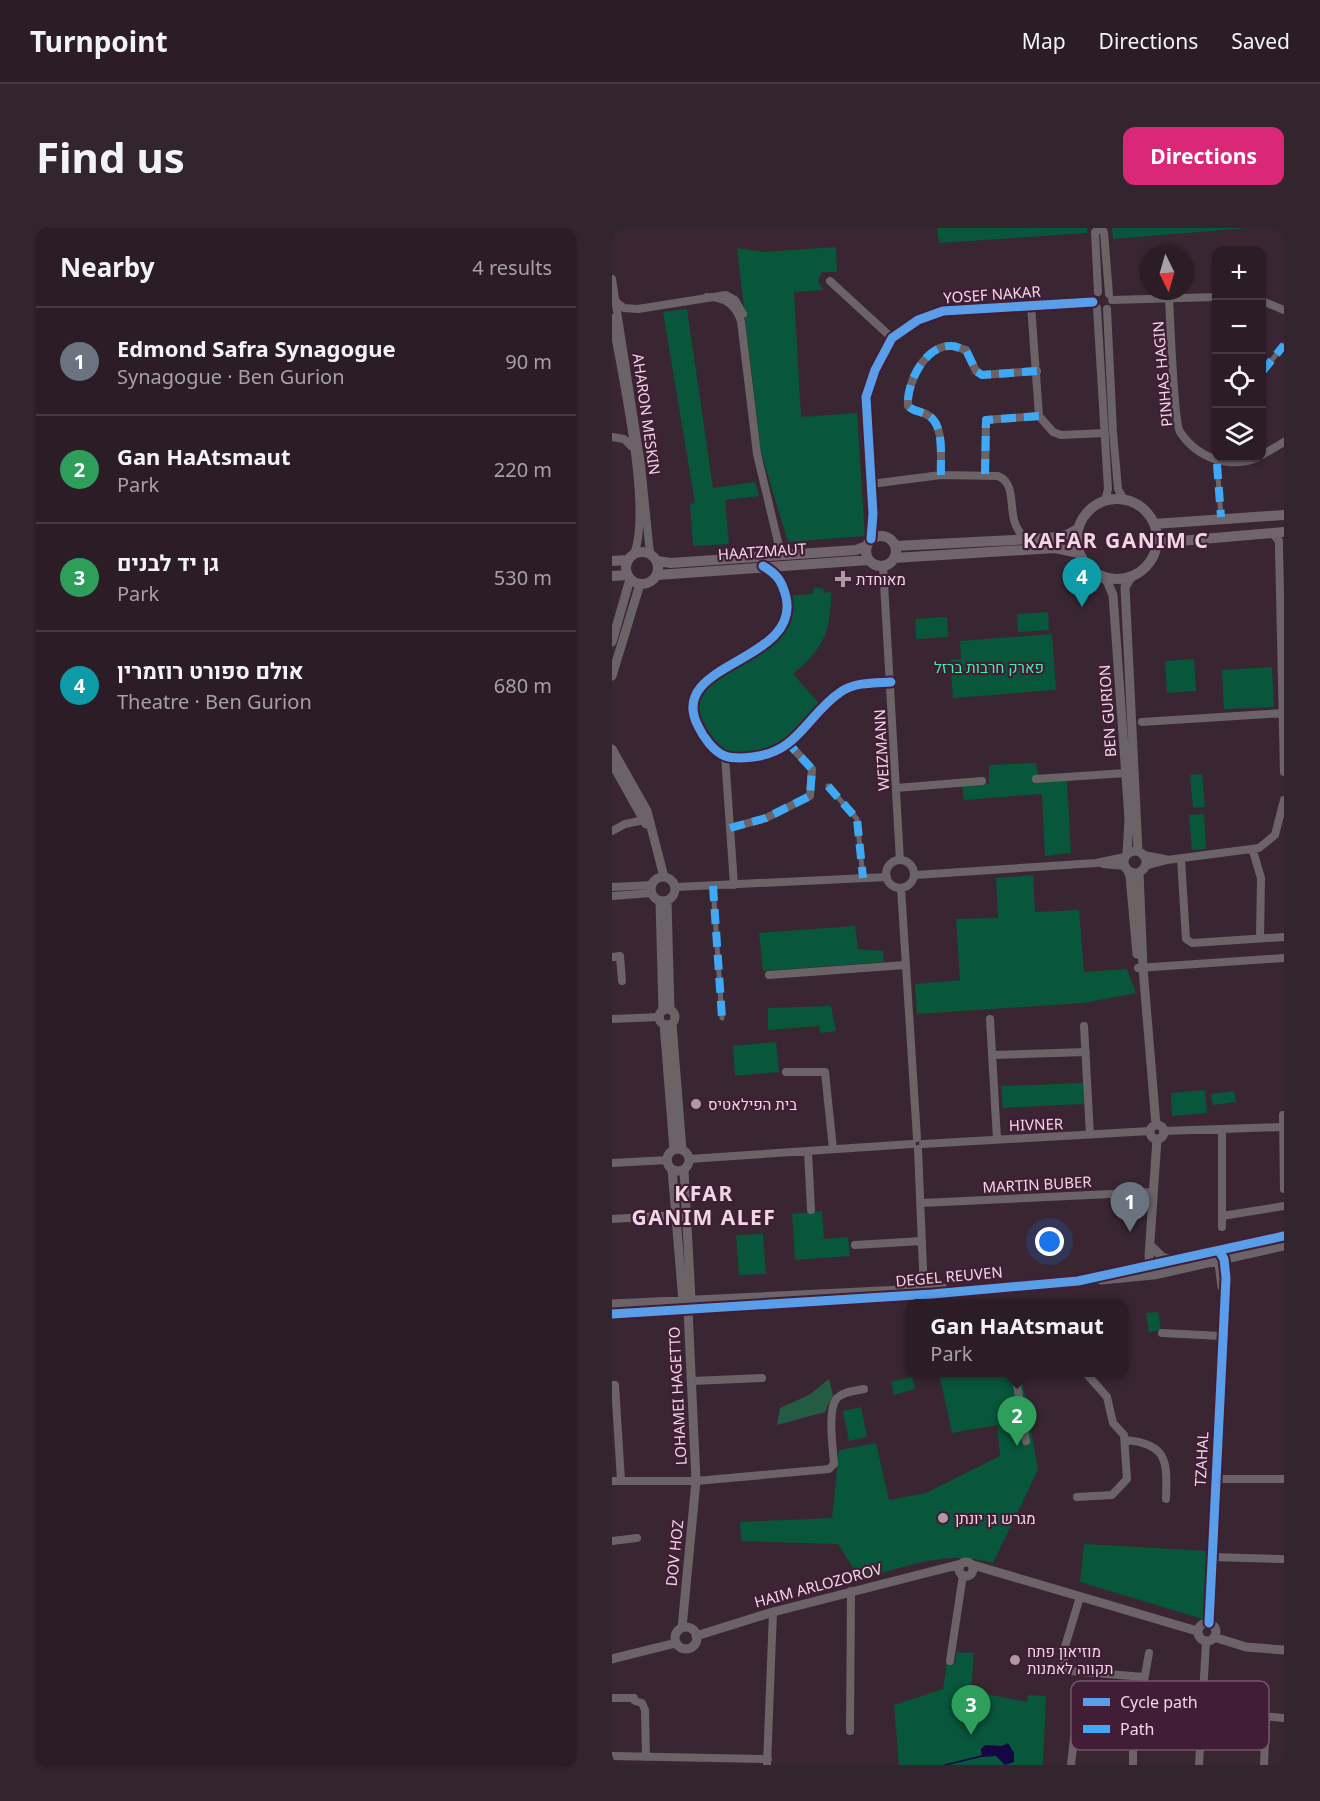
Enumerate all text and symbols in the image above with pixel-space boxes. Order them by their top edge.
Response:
text: Turnpoint [30,22,168,60]
text: Map [1022,27,1066,55]
text: Directions [1099,27,1198,55]
text: Saved [1231,27,1290,55]
button: Directions [1123,127,1284,185]
text: Find us [36,128,185,185]
north arrow [1140,246,1194,300]
map controls [1212,246,1266,462]
button: + [1212,246,1266,300]
text: Nearby [60,249,155,285]
text: 4 results [472,254,552,281]
street label: YOSEF NAKAR [943,281,1042,307]
button: − [1212,300,1266,354]
street label: PINHAS HAGIN [1147,320,1177,428]
text: Edmond Safra Synagogue [117,333,396,363]
text: 1 [74,348,85,375]
text: 90 m [505,348,552,375]
street label: AHARON MESKIN [629,352,665,476]
button: locate [1212,354,1266,408]
text: Synagogue · Ben Gurion [117,363,345,390]
button: layers [1212,408,1266,462]
text: Gan HaAtsmaut [117,441,290,471]
text: 2 [74,456,85,483]
text: 220 m [494,456,552,483]
text: Park [117,471,159,498]
district label: KAFAR GANIM C [1023,526,1209,554]
street label: HAATZMAUT [717,538,808,564]
text: גן יד לבנים [117,547,219,577]
pin: 4 [1062,558,1102,607]
text: 3 [74,564,85,591]
text: 530 m [494,564,552,591]
place label: מאוחדת [856,569,906,589]
marker: מאוחדת [834,570,852,588]
text: Park [117,580,159,607]
text: אולם ספורט רוזמרין [117,655,304,685]
park label: פארק חרבות ברזל [934,657,1044,677]
street label: BEN GURION [1094,664,1120,758]
text: 4 [74,672,85,699]
text: 680 m [494,672,552,699]
text: Theatre · Ben Gurion [117,688,312,715]
street label: WEIZMANN [869,709,893,791]
place label: בית הפילאטיס [708,1094,797,1114]
marker: בית הפילאטיס [689,1097,703,1111]
street label: HIVNER [1009,1113,1064,1135]
street label: MARTIN BUBER [982,1171,1093,1197]
district label: KFAR GANIM ALEF [632,1179,776,1231]
pin: 1 [1110,1182,1150,1232]
your location [1035,1227,1064,1256]
street label: DEGEL REUVEN [894,1261,1004,1291]
popup [906,1299,1128,1377]
text: Gan HaAtsmaut [930,1310,1104,1340]
street label: LOHAMEI HAGETTO [663,1326,691,1466]
text: Park [930,1340,973,1367]
pin: 2 [998,1396,1036,1446]
street label: TZAHAL [1190,1431,1212,1487]
place label: מגרש גן יונתן [955,1508,1036,1528]
marker: מגרש גן יונתן [936,1511,950,1525]
street label: DOV HOZ [661,1519,687,1587]
street label: HAIM ARLOZOROV [752,1558,884,1612]
place label: מוזיאון פתח תקווה לאמנות [1027,1641,1113,1678]
marker: מוזיאון פתח תקווה לאמנות [1008,1653,1022,1667]
legend [1071,1681,1269,1750]
pin: 3 [952,1686,990,1735]
text: Cycle path [1120,1691,1198,1713]
text: Path [1120,1718,1154,1740]

